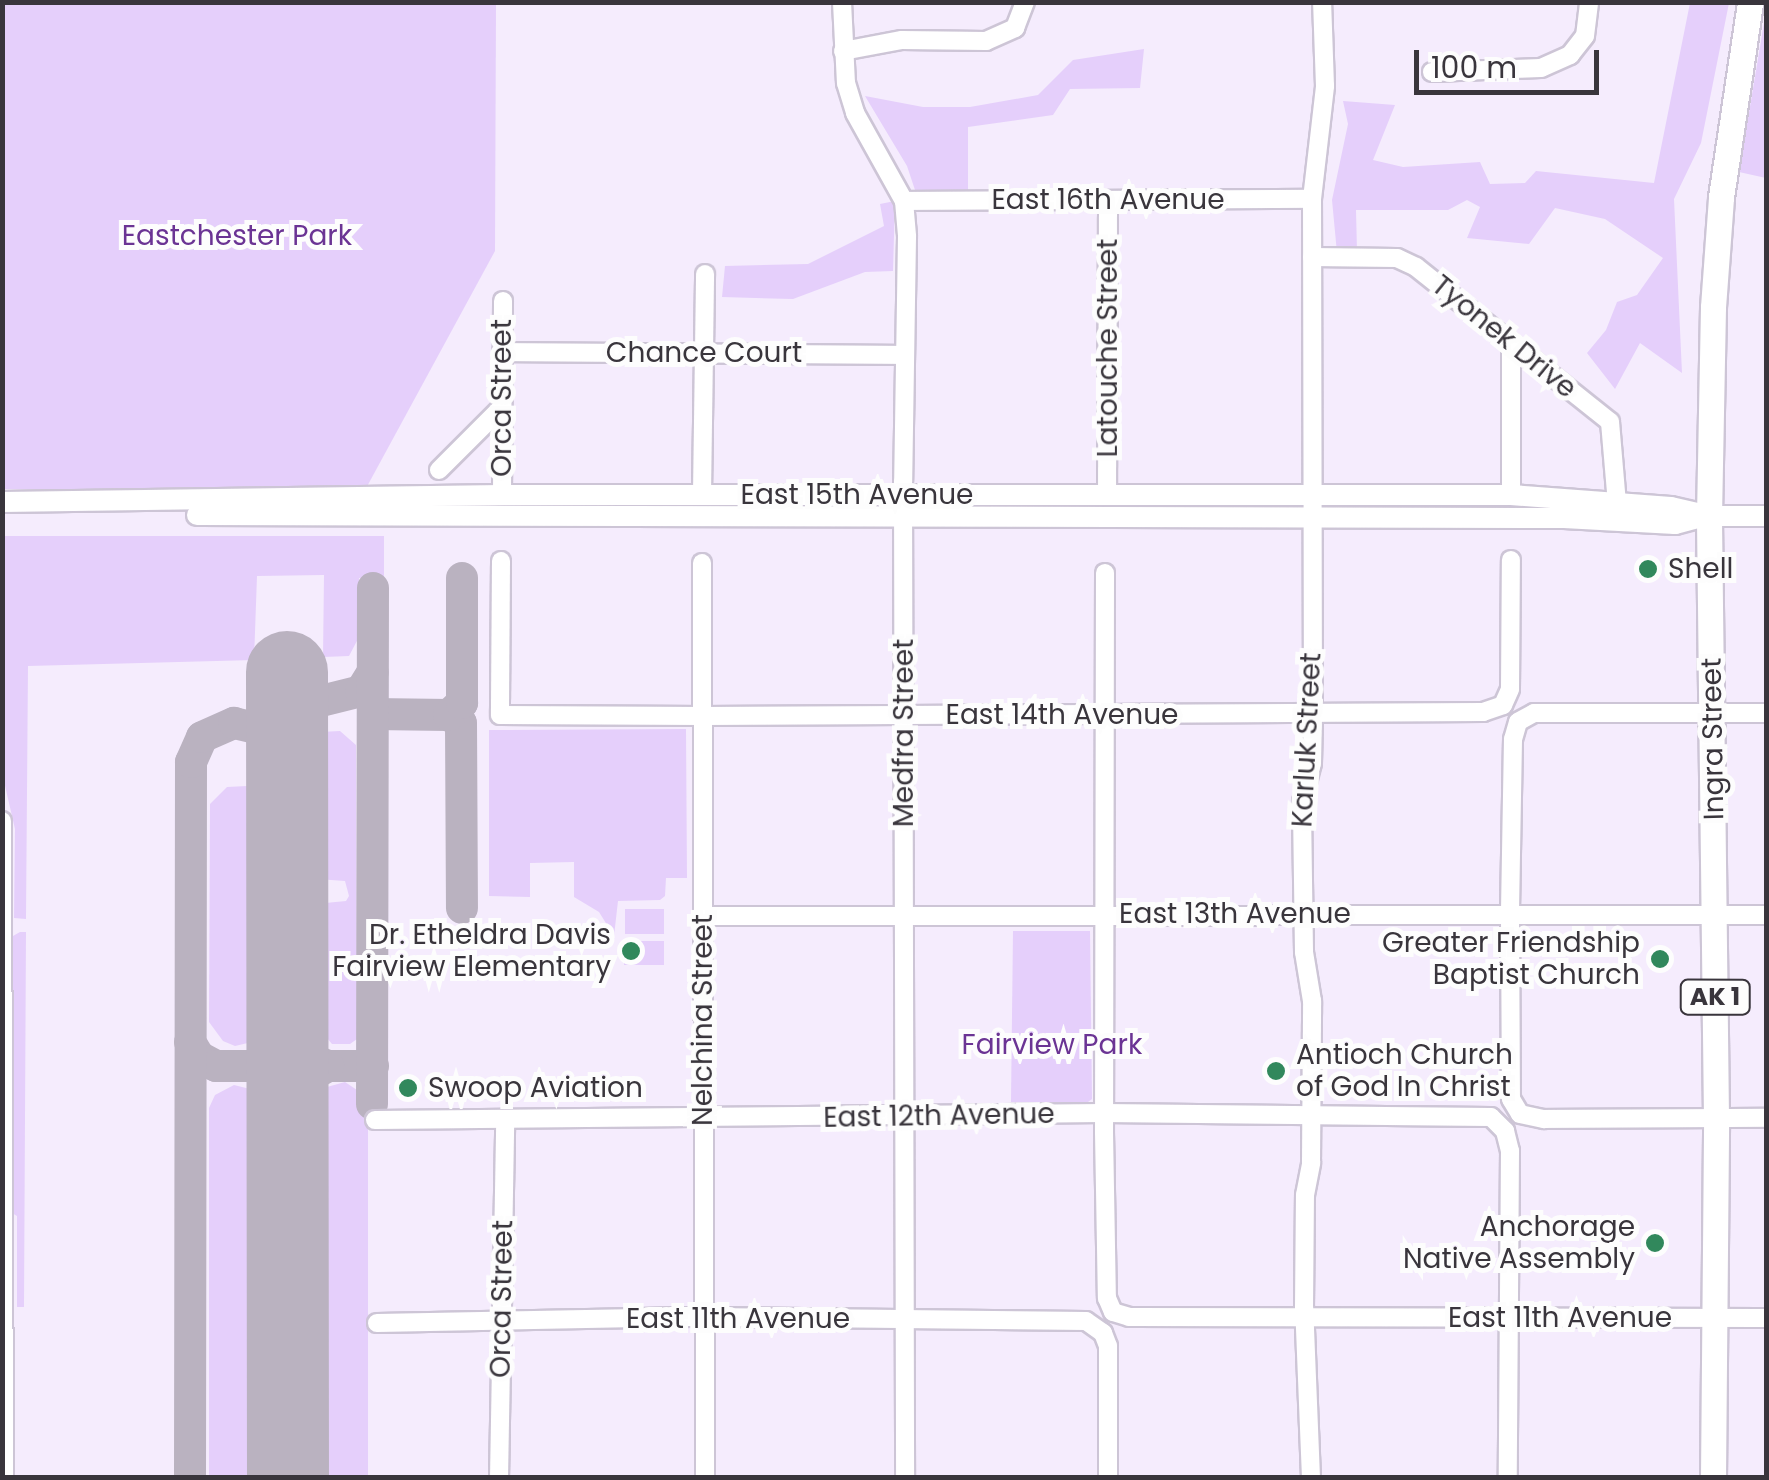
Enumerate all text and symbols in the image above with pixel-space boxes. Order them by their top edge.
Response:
scale bar [1419,30,1604,92]
text: 100 m [1431,46,1517,89]
street label: East 16th Avenue [991,183,1225,217]
park label: Eastchester Park [122,219,352,253]
street label: Latouche Street [1091,239,1125,457]
street label: Tyonek Drive [1425,268,1583,406]
street label: Orca Street [485,319,519,477]
street label: Chance Court [606,336,802,370]
street label: East 15th Avenue [741,478,973,512]
place label: Shell [1668,552,1733,586]
marker: Shell [1637,558,1659,580]
street label: Medfra Street [887,639,921,827]
street label: Karluk Street [1286,652,1328,828]
street label: Ingra Street [1695,657,1731,821]
street label: East 14th Avenue [946,698,1178,732]
street label: East 13th Avenue [1119,897,1351,931]
street label: Nelchina Street [686,914,720,1126]
place label: Dr. Etheldra Davis Fairview Elementary [332,918,611,984]
place label: Greater Friendship Baptist Church [1382,926,1640,992]
marker: Dr. Etheldra Davis Fairview Elementary [620,940,642,962]
marker: Greater Friendship Baptist Church [1649,948,1671,970]
road number: AK 1 [1678,977,1752,1017]
park label: Fairview Park [962,1028,1142,1062]
place label: Antioch Church of God In Christ [1296,1038,1513,1104]
marker: Antioch Church of God In Christ [1265,1060,1287,1082]
place label: Swoop Aviation [428,1071,643,1105]
marker: Swoop Aviation [397,1077,419,1099]
street label: East 12th Avenue [823,1097,1055,1135]
place label: Anchorage Native Assembly [1403,1210,1635,1276]
street label: Orca Street [484,1220,520,1378]
marker: Anchorage Native Assembly [1644,1232,1666,1254]
street label: East 11th Avenue [1448,1301,1672,1335]
street label: East 11th Avenue [626,1302,850,1336]

